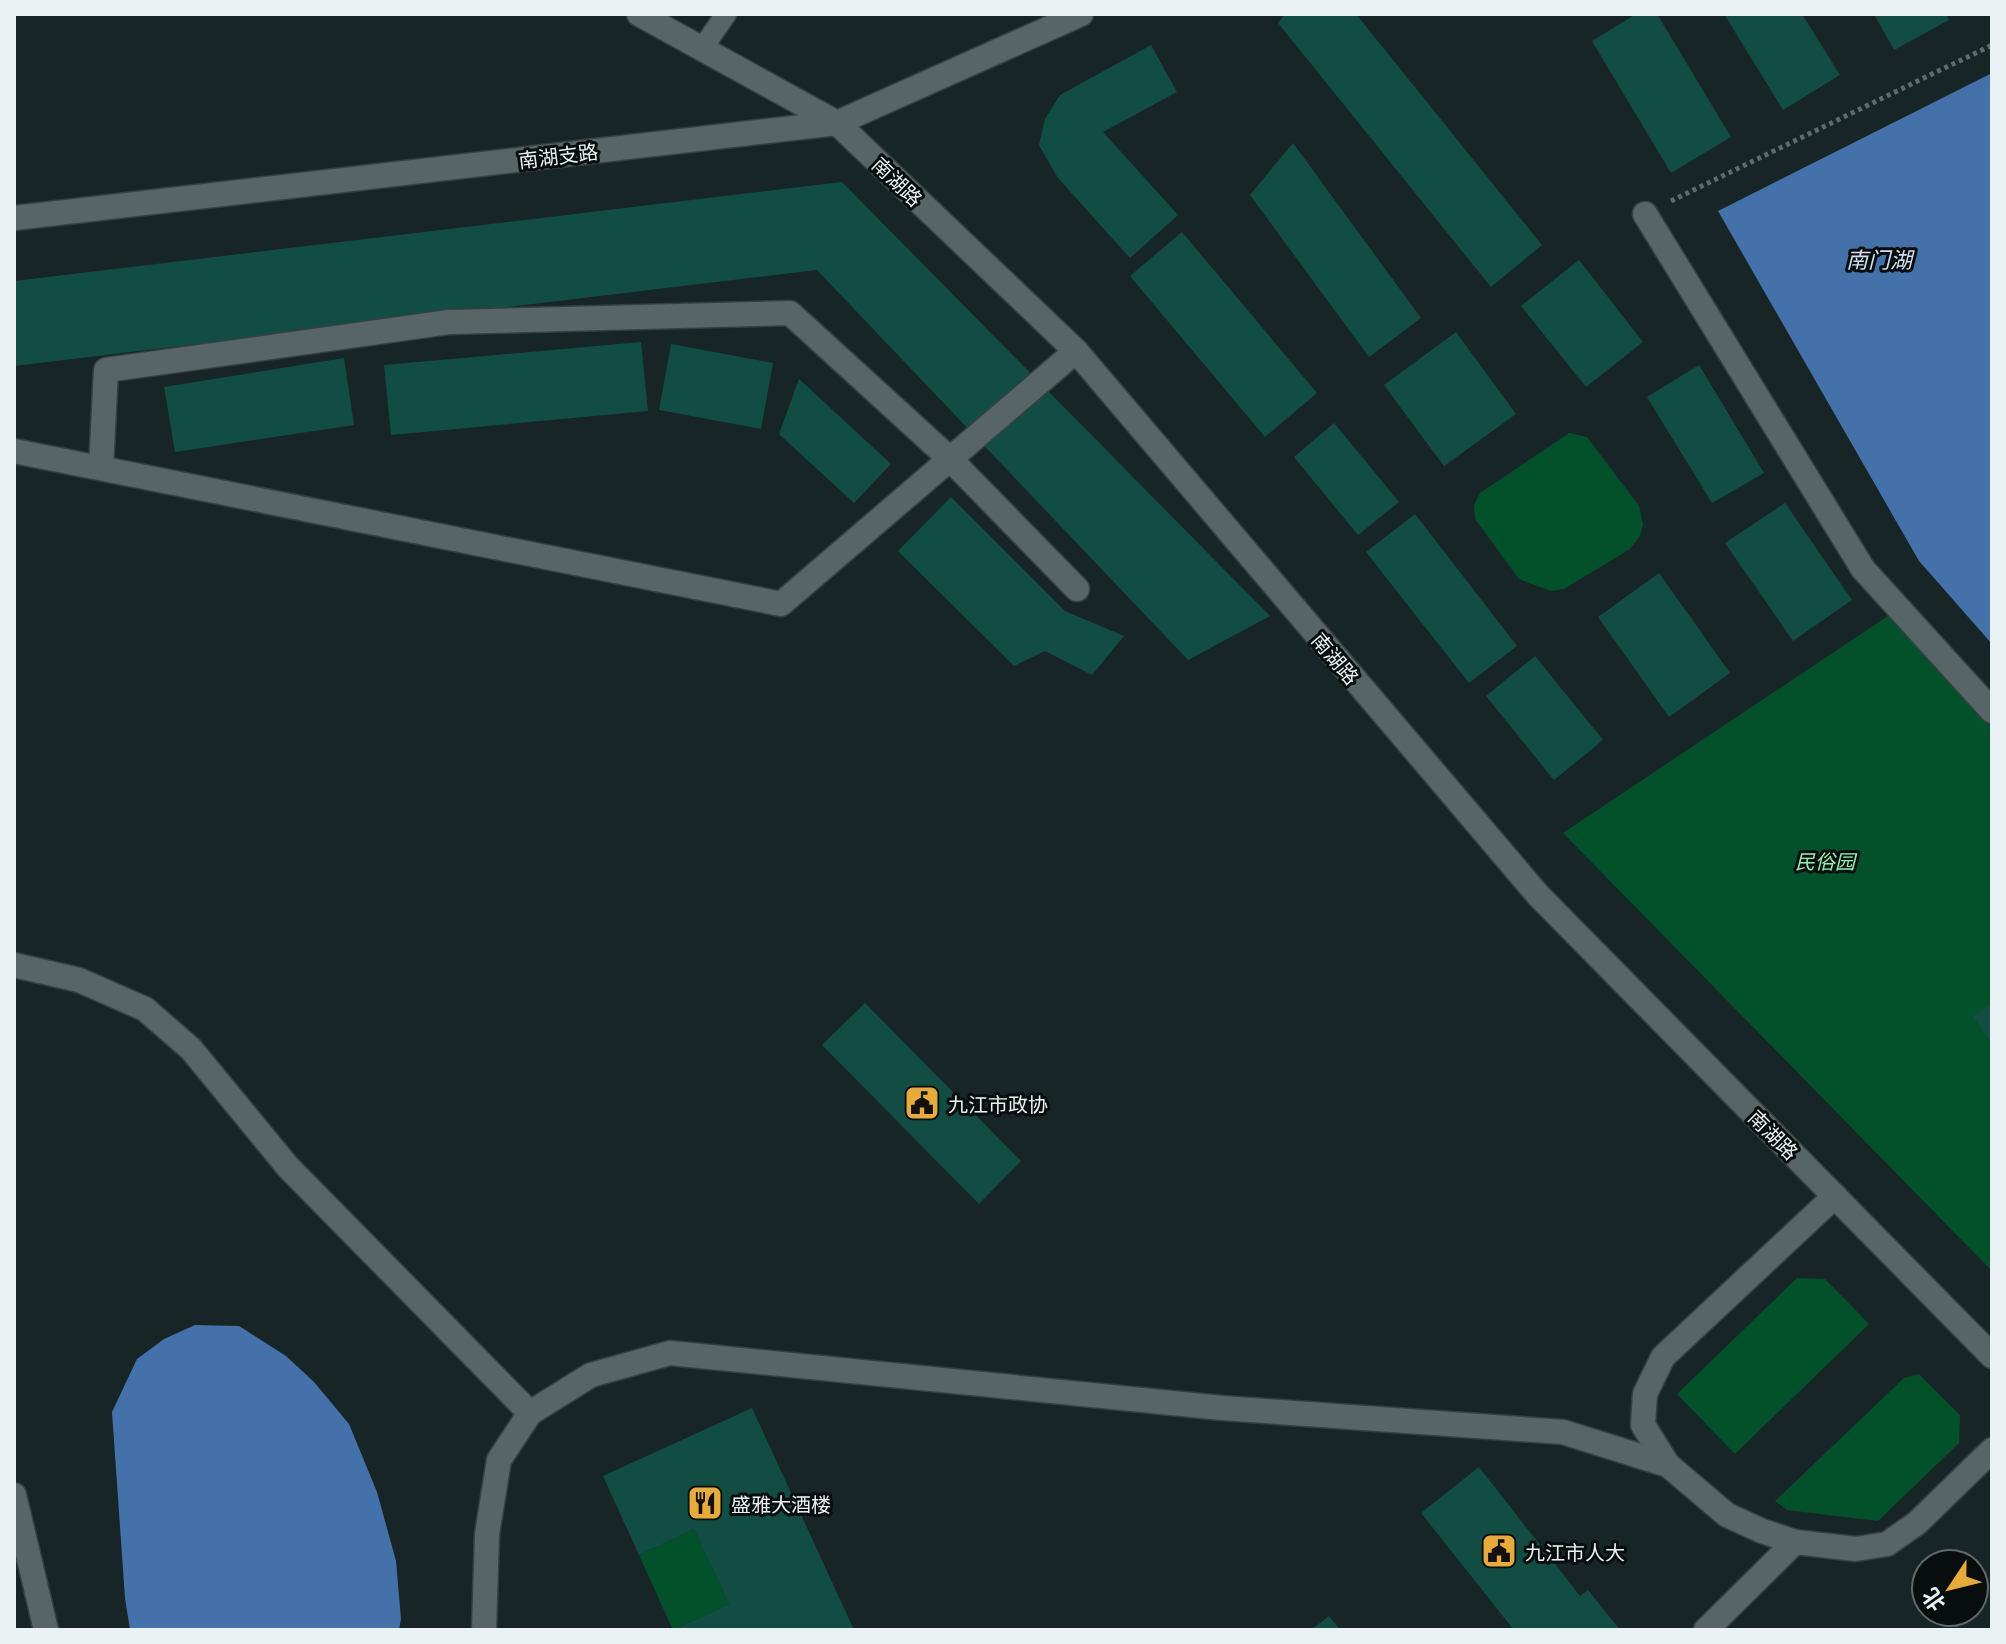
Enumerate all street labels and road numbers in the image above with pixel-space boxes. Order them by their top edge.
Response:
street label: 南湖支路 [517,137,599,173]
street label: 南湖路 [867,150,929,212]
street label: 南湖路 [1306,626,1366,690]
street label: 南湖路 [1743,1103,1805,1165]

